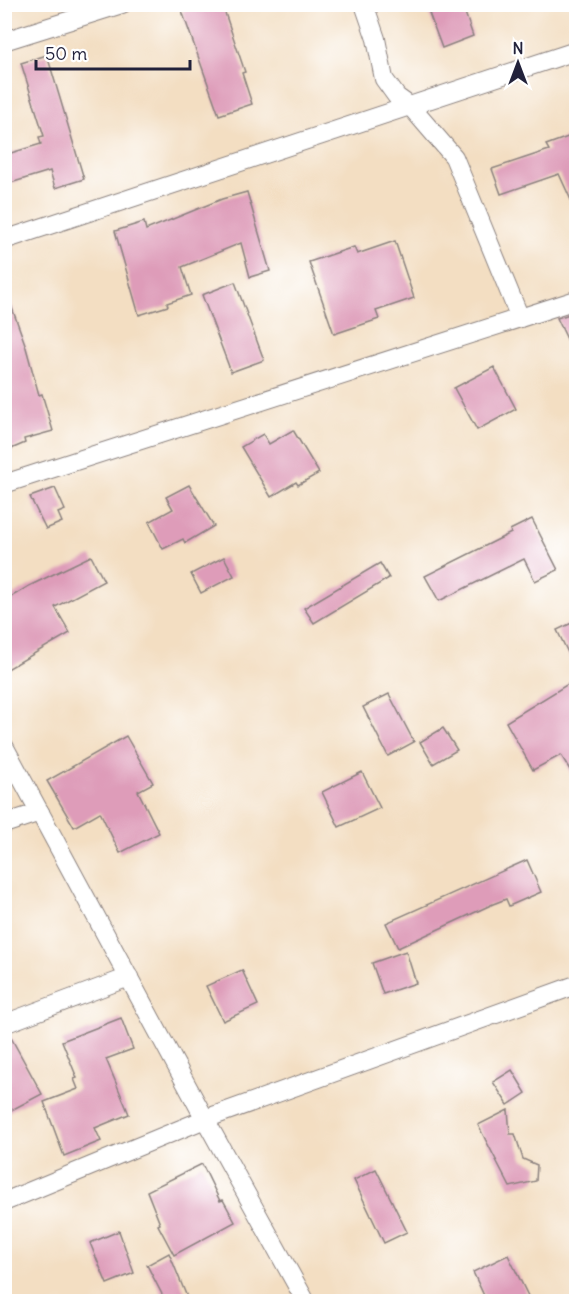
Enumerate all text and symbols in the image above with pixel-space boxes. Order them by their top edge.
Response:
scale bar [36,33,190,71]
north arrow [488,33,548,93]
text: N [512,38,524,58]
text: 50 m [45,42,87,65]

